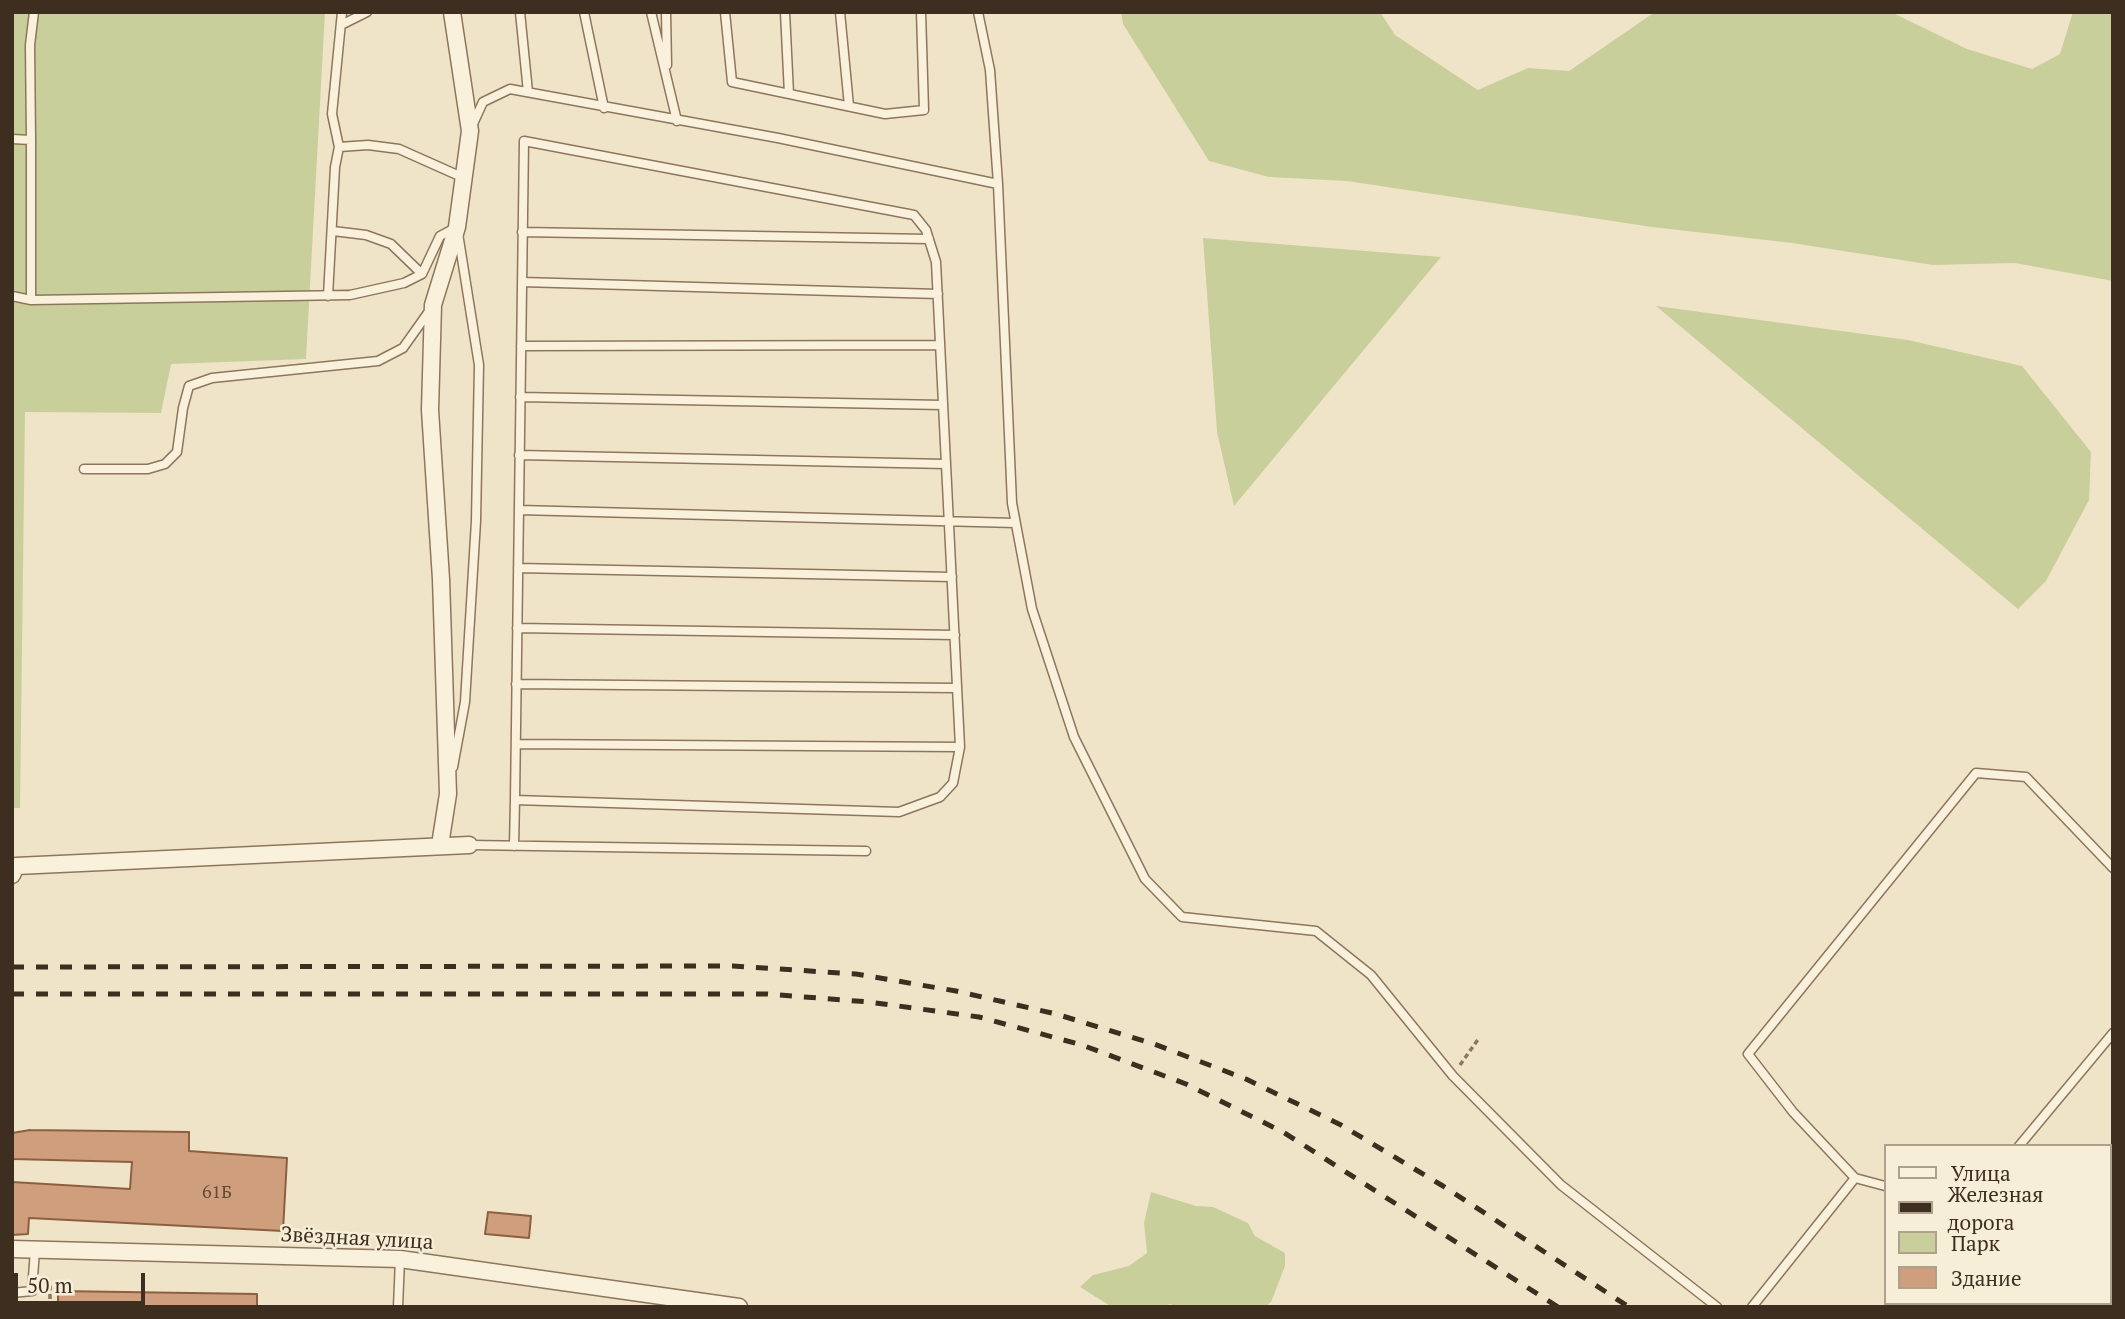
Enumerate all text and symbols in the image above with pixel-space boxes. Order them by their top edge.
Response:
legend [1884,1144,2111,1305]
text: Улица [1951,1159,2011,1187]
text: Железная дорога [1947,1180,2043,1236]
house number: 61Б [202,1182,232,1204]
street label: Звёздная улица [280,1222,434,1256]
text: Парк [1951,1229,2000,1257]
scale bar [18,1260,149,1304]
text: Здание [1951,1264,2022,1292]
text: 50 m [27,1271,73,1299]

